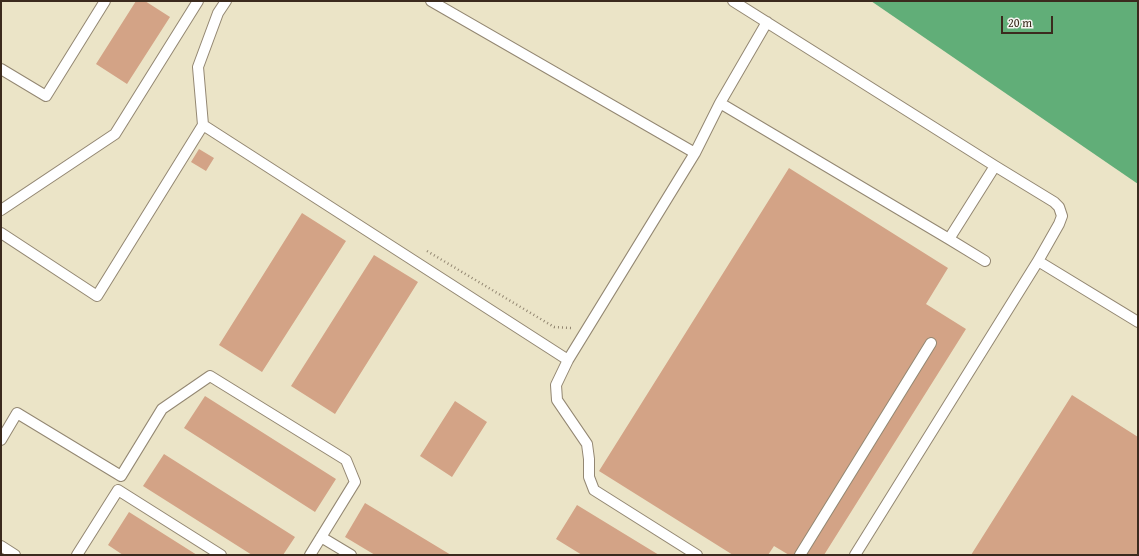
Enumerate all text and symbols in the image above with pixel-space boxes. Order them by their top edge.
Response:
scale bar [1003,8,1055,34]
text: 20 m [1008,14,1032,31]

